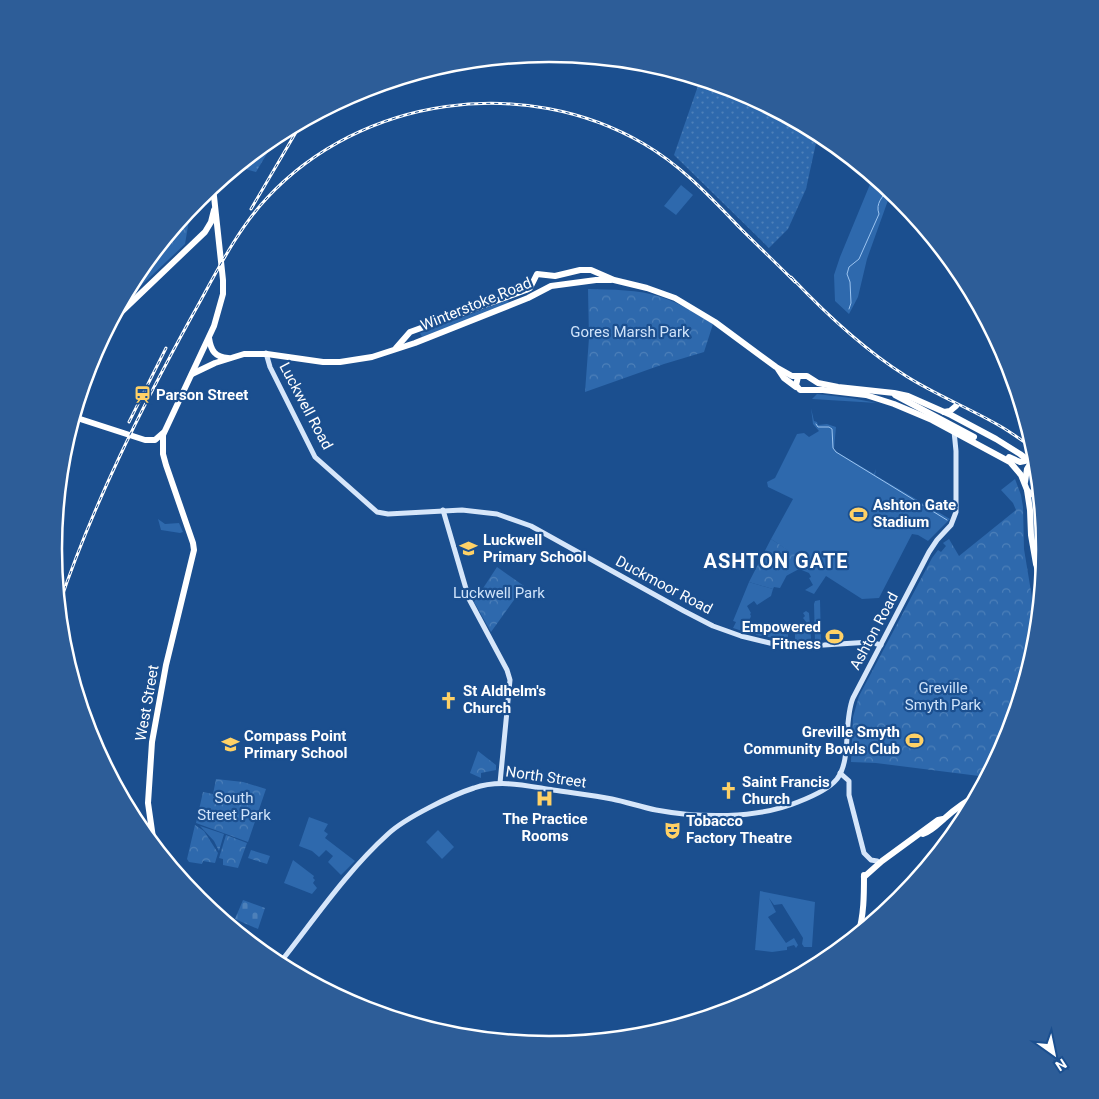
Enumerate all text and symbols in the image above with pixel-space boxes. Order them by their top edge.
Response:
street label: Winterstoke Road [418,274,534,334]
park label: Gores Marsh Park [570,323,690,341]
street label: Luckwell Road [275,359,337,453]
station icon: Parson Street [132,385,152,405]
place label: Parson Street [156,386,248,404]
place label: Ashton Gate Stadium [873,496,956,531]
sports icon: Ashton Gate Stadium [849,504,869,524]
place label: Luckwell Primary School [483,531,586,566]
school or university icon: Luckwell Primary School [459,539,479,559]
district label: ASHTON GATE [703,549,849,573]
street label: Duckmoor Road [613,552,715,618]
park label: Luckwell Park [453,584,545,602]
street label: Ashton Road [846,589,902,673]
place label: Empowered Fitness [742,618,821,653]
sports icon: Empowered Fitness [825,626,845,646]
street label: West Street [131,663,163,742]
park label: Greville Smyth Park [905,679,982,714]
place label: St Aldhelm's Church [463,682,546,717]
church icon: St Aldhelm's Church [439,690,459,710]
place label: Greville Smyth Community Bowls Club [744,723,900,758]
place label: Compass Point Primary School [244,727,347,762]
sports icon: Greville Smyth Community Bowls Club [904,731,924,751]
school or university icon: Compass Point Primary School [220,735,240,755]
street label: North Street [505,762,588,792]
place label: Saint Francis Church [742,773,830,808]
church icon: Saint Francis Church [718,781,738,801]
hospital icon: The Practice Rooms [535,788,555,808]
park label: South Street Park [197,789,271,824]
place label: The Practice Rooms [502,810,588,845]
place label: Tobacco Factory Theatre [686,812,792,847]
theatre icon: Tobacco Factory Theatre [662,820,682,840]
north arrow [1029,1029,1079,1079]
text: N [1053,1055,1070,1074]

